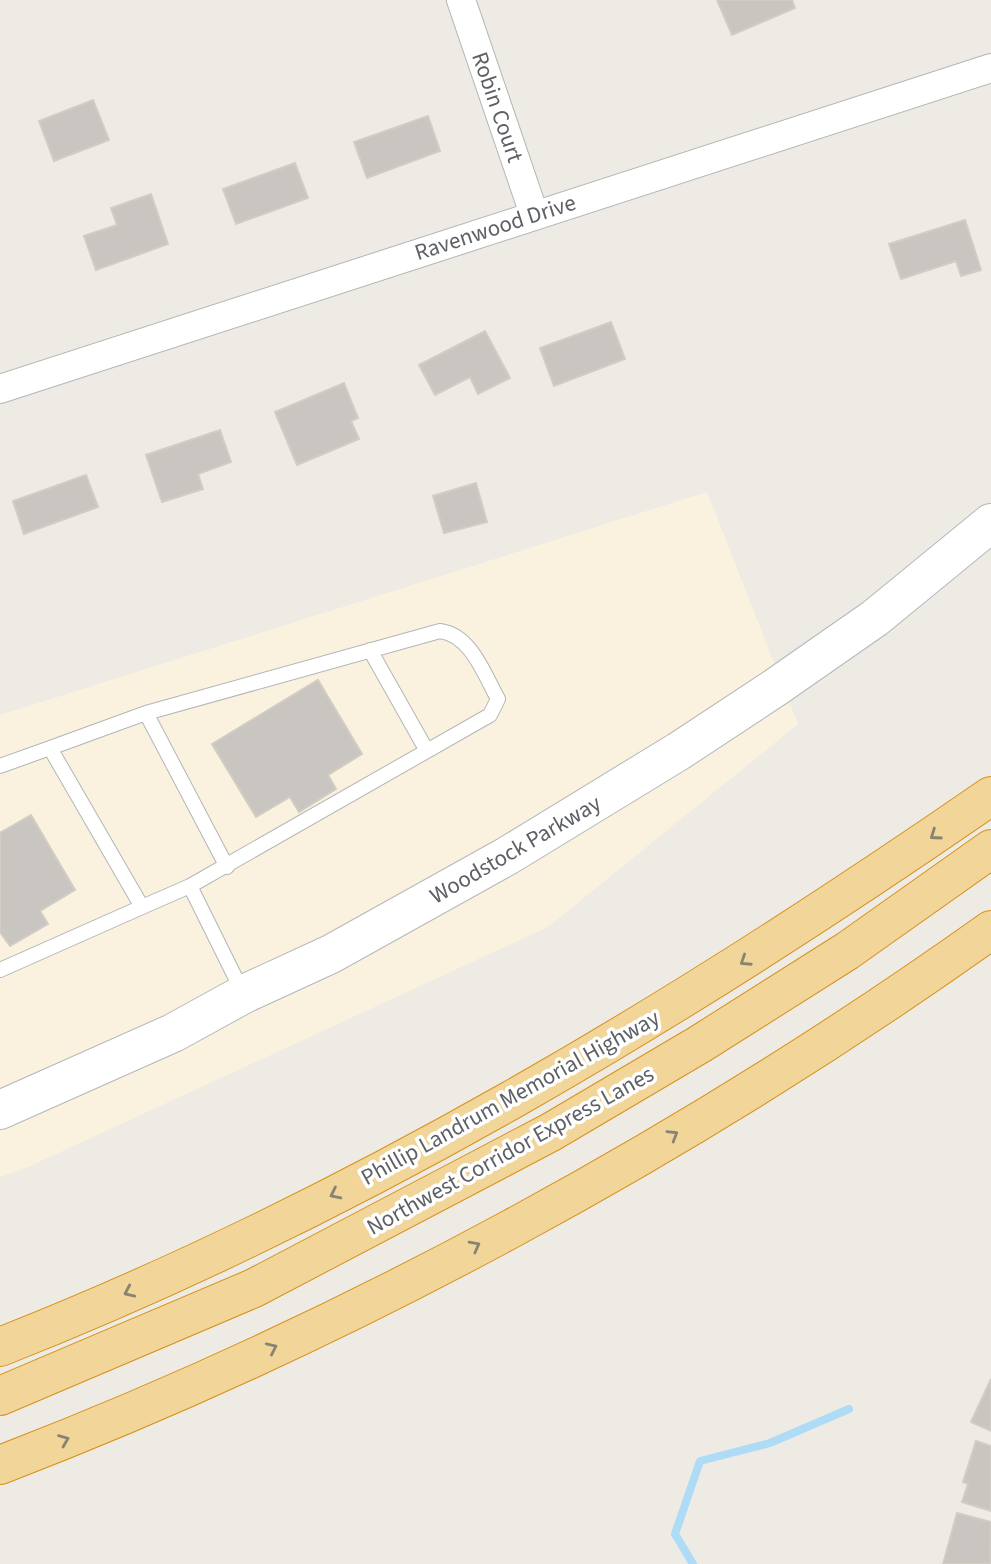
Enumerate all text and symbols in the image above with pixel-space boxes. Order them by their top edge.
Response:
street label: Robin Court [463,48,532,167]
street label: Ravenwood Drive [410,186,580,269]
street label: Woodstock Parkway [423,787,607,912]
one-way arrow [930,827,943,839]
one-way arrow [740,952,753,965]
street label: Phillip Landrum Memorial Highway [355,1001,666,1194]
street label: Northwest Corridor Express Lanes [361,1057,660,1243]
one-way arrow [666,1130,679,1143]
one-way arrow [330,1186,342,1200]
one-way arrow [468,1240,480,1254]
one-way arrow [124,1284,136,1298]
one-way arrow [264,1342,277,1356]
one-way arrow [57,1435,69,1449]

